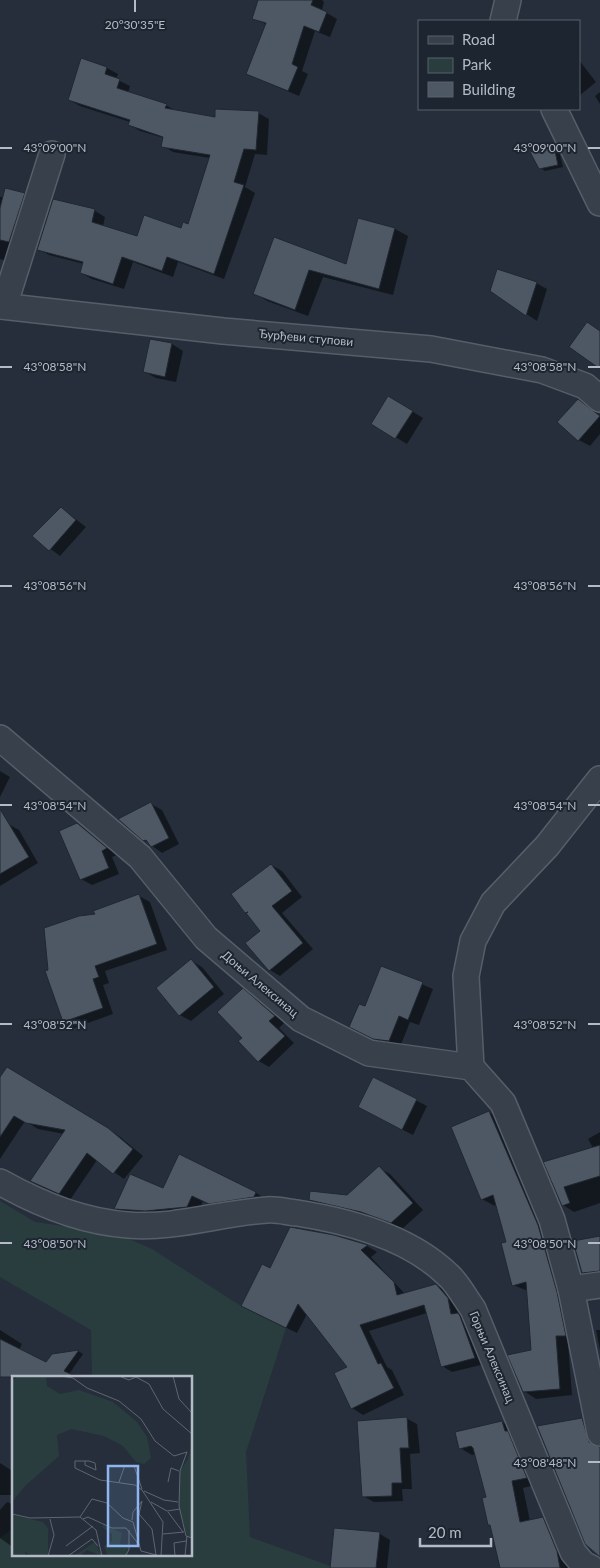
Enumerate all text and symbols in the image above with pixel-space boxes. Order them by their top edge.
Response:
text: 20°30'35"E [105,17,165,32]
legend [418,20,580,110]
text: Road [462,30,495,48]
text: Park [462,55,492,73]
text: Building [462,80,515,98]
text: 43°09'00"N [24,140,86,155]
text: 43°09'00"N [514,140,576,155]
street label: Ђурђеви ступови [258,326,354,349]
text: 43°08'58"N [24,359,86,374]
text: 43°08'58"N [514,359,576,374]
text: 43°08'56"N [24,578,86,593]
text: 43°08'56"N [514,578,576,593]
text: 43°08'54"N [24,798,86,813]
text: 43°08'54"N [514,798,576,813]
street label: Доњи Алексинац [219,947,302,1021]
text: 43°08'52"N [24,1017,86,1032]
text: 43°08'52"N [514,1017,576,1032]
text: 43°08'50"N [24,1236,86,1251]
text: 43°08'50"N [514,1236,576,1251]
street label: Горњи Алексинац [466,1309,519,1405]
inset map [12,1376,192,1556]
text: 43°08'48"N [514,1455,576,1470]
scale bar [420,1516,491,1548]
text: 20 m [428,1523,462,1541]

